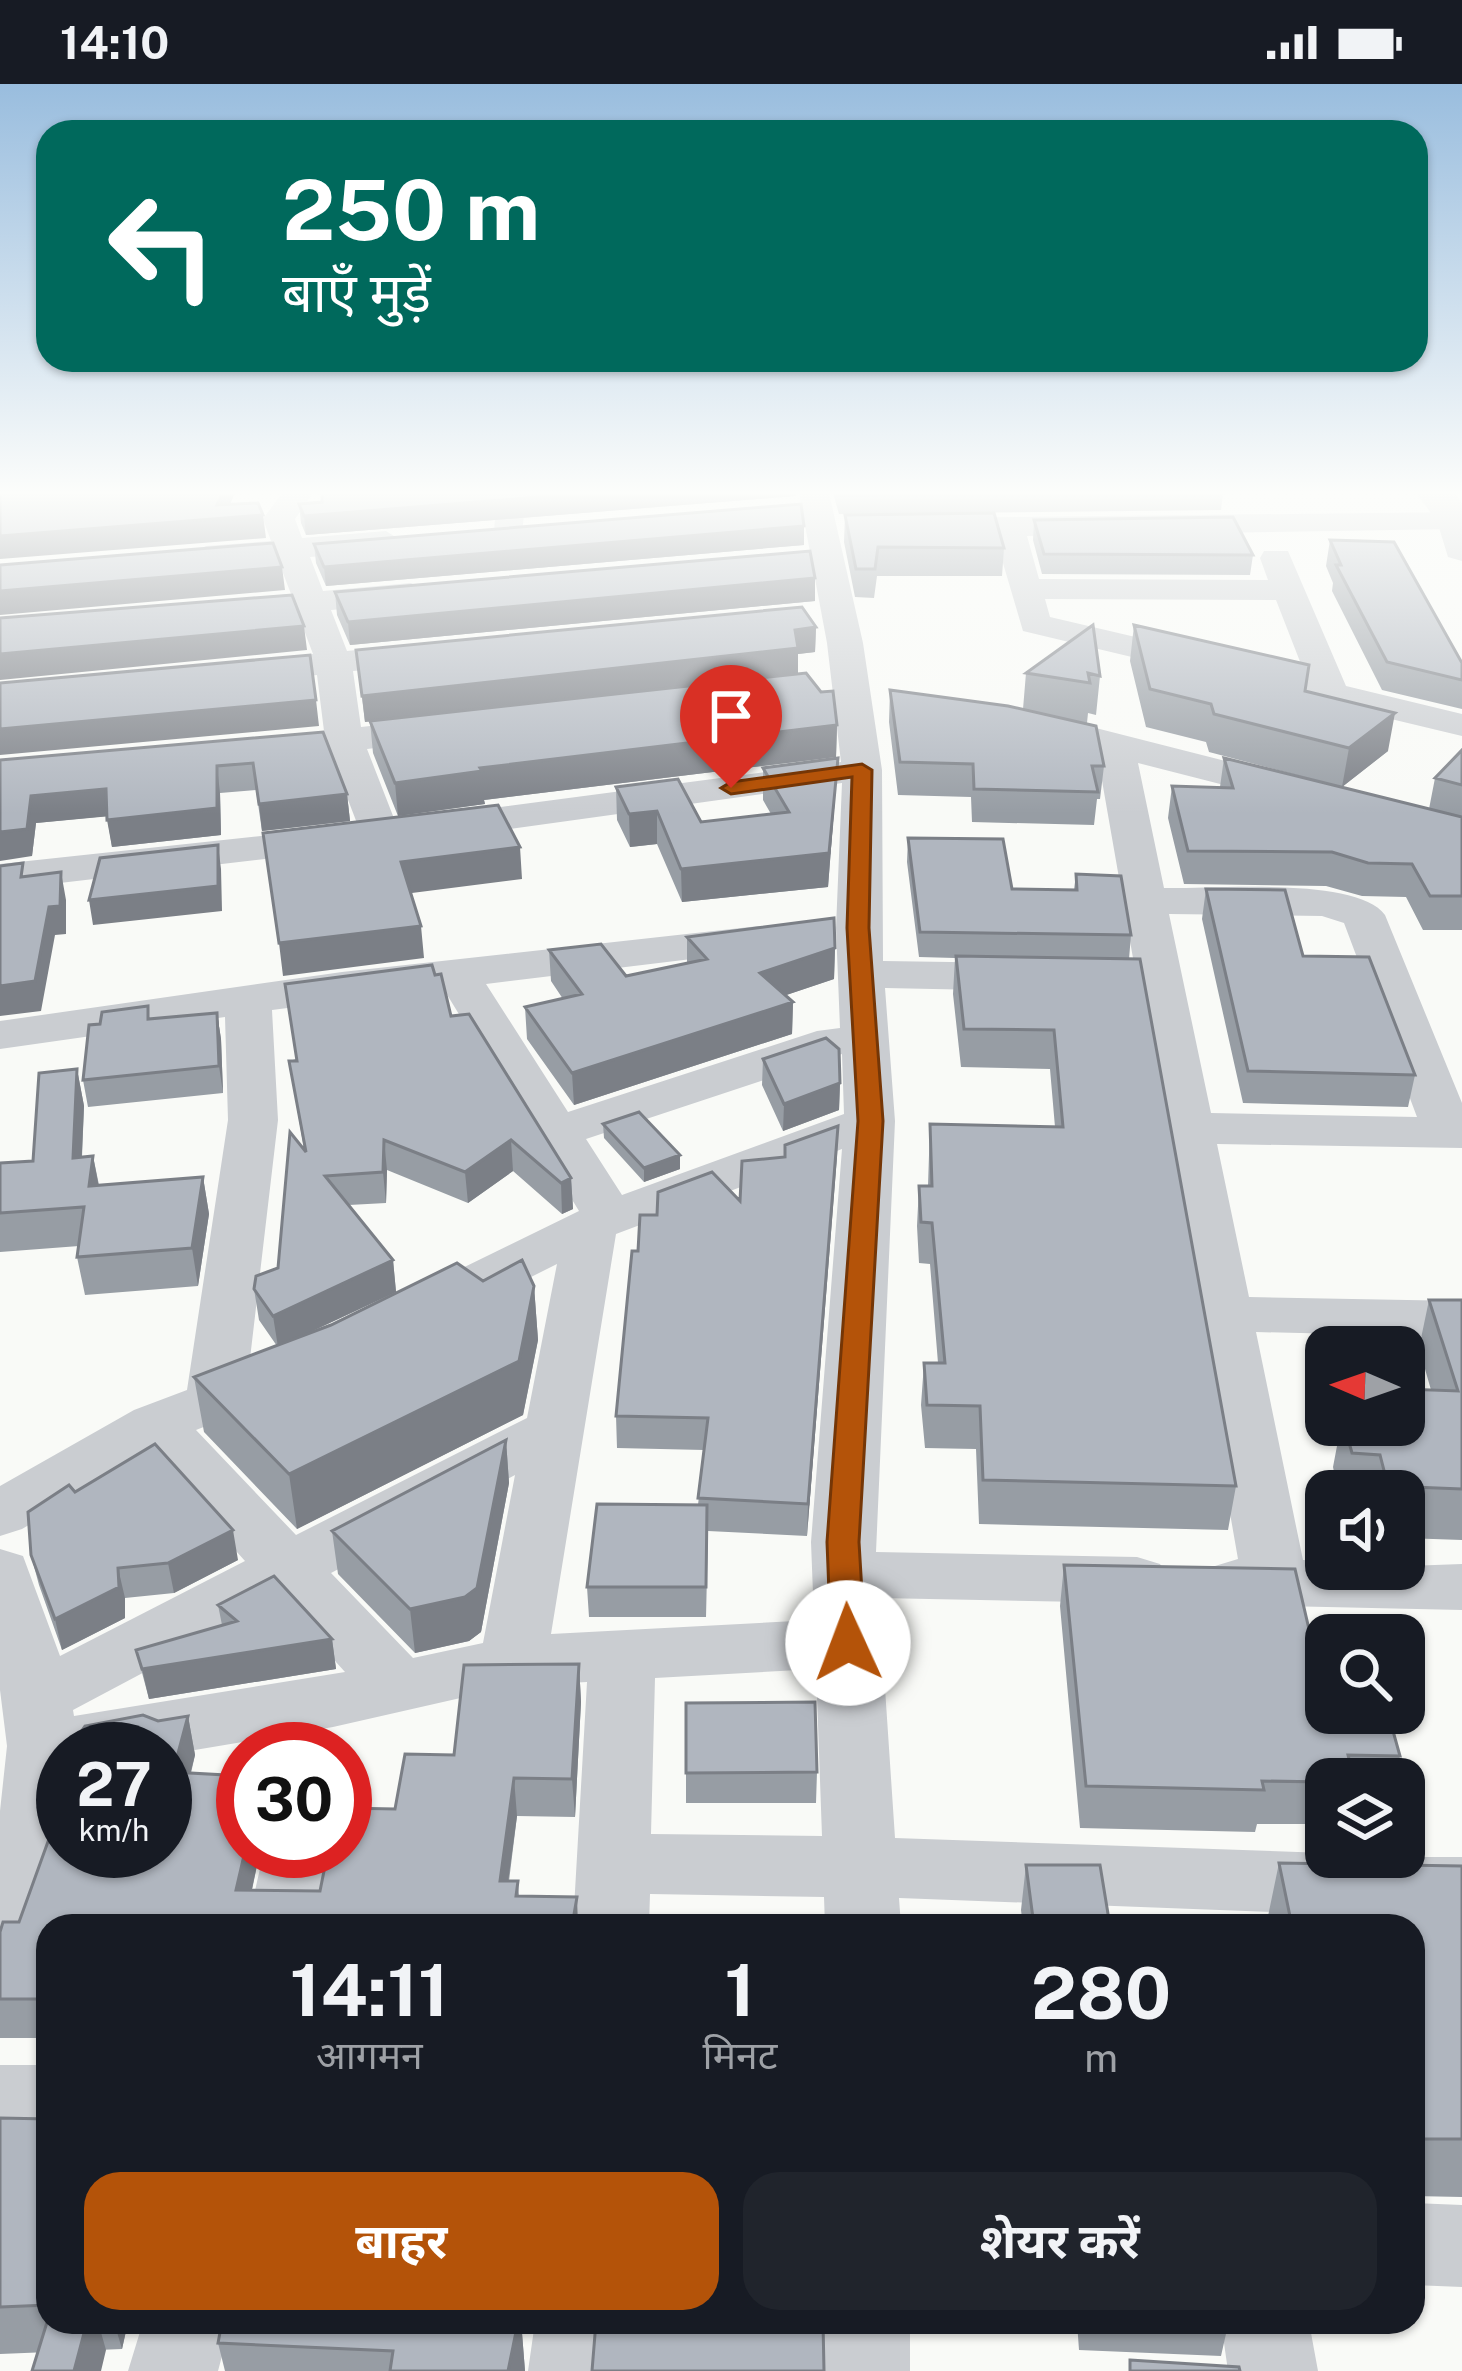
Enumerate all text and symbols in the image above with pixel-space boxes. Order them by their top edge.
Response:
text: 14:10 [60,16,169,69]
text: 250 m [282,160,540,259]
icon: left [84,168,240,324]
text: बाएँ मुड़ें [282,261,431,324]
pin [680,665,782,788]
icon: arrive [698,683,764,749]
north arrow [1305,1326,1425,1446]
map controls [1305,1326,1425,1878]
button: sound [1305,1470,1425,1590]
position arrow [785,1580,911,1706]
button: search [1305,1614,1425,1734]
speed limit sign: 30 [216,1722,372,1878]
text: 27 [76,1749,152,1820]
button: layers [1305,1758,1425,1878]
text: km/h [79,1812,149,1848]
text: 14:11 [290,1948,449,2032]
text: 1 [725,1948,755,2032]
text: 280 [1031,1951,1171,2035]
text: आगमन [316,2032,423,2078]
text: मिनट [703,2032,777,2078]
text: m [1084,2035,1118,2081]
button: बाहर [84,2172,719,2310]
button: शेयर करें [743,2172,1377,2310]

